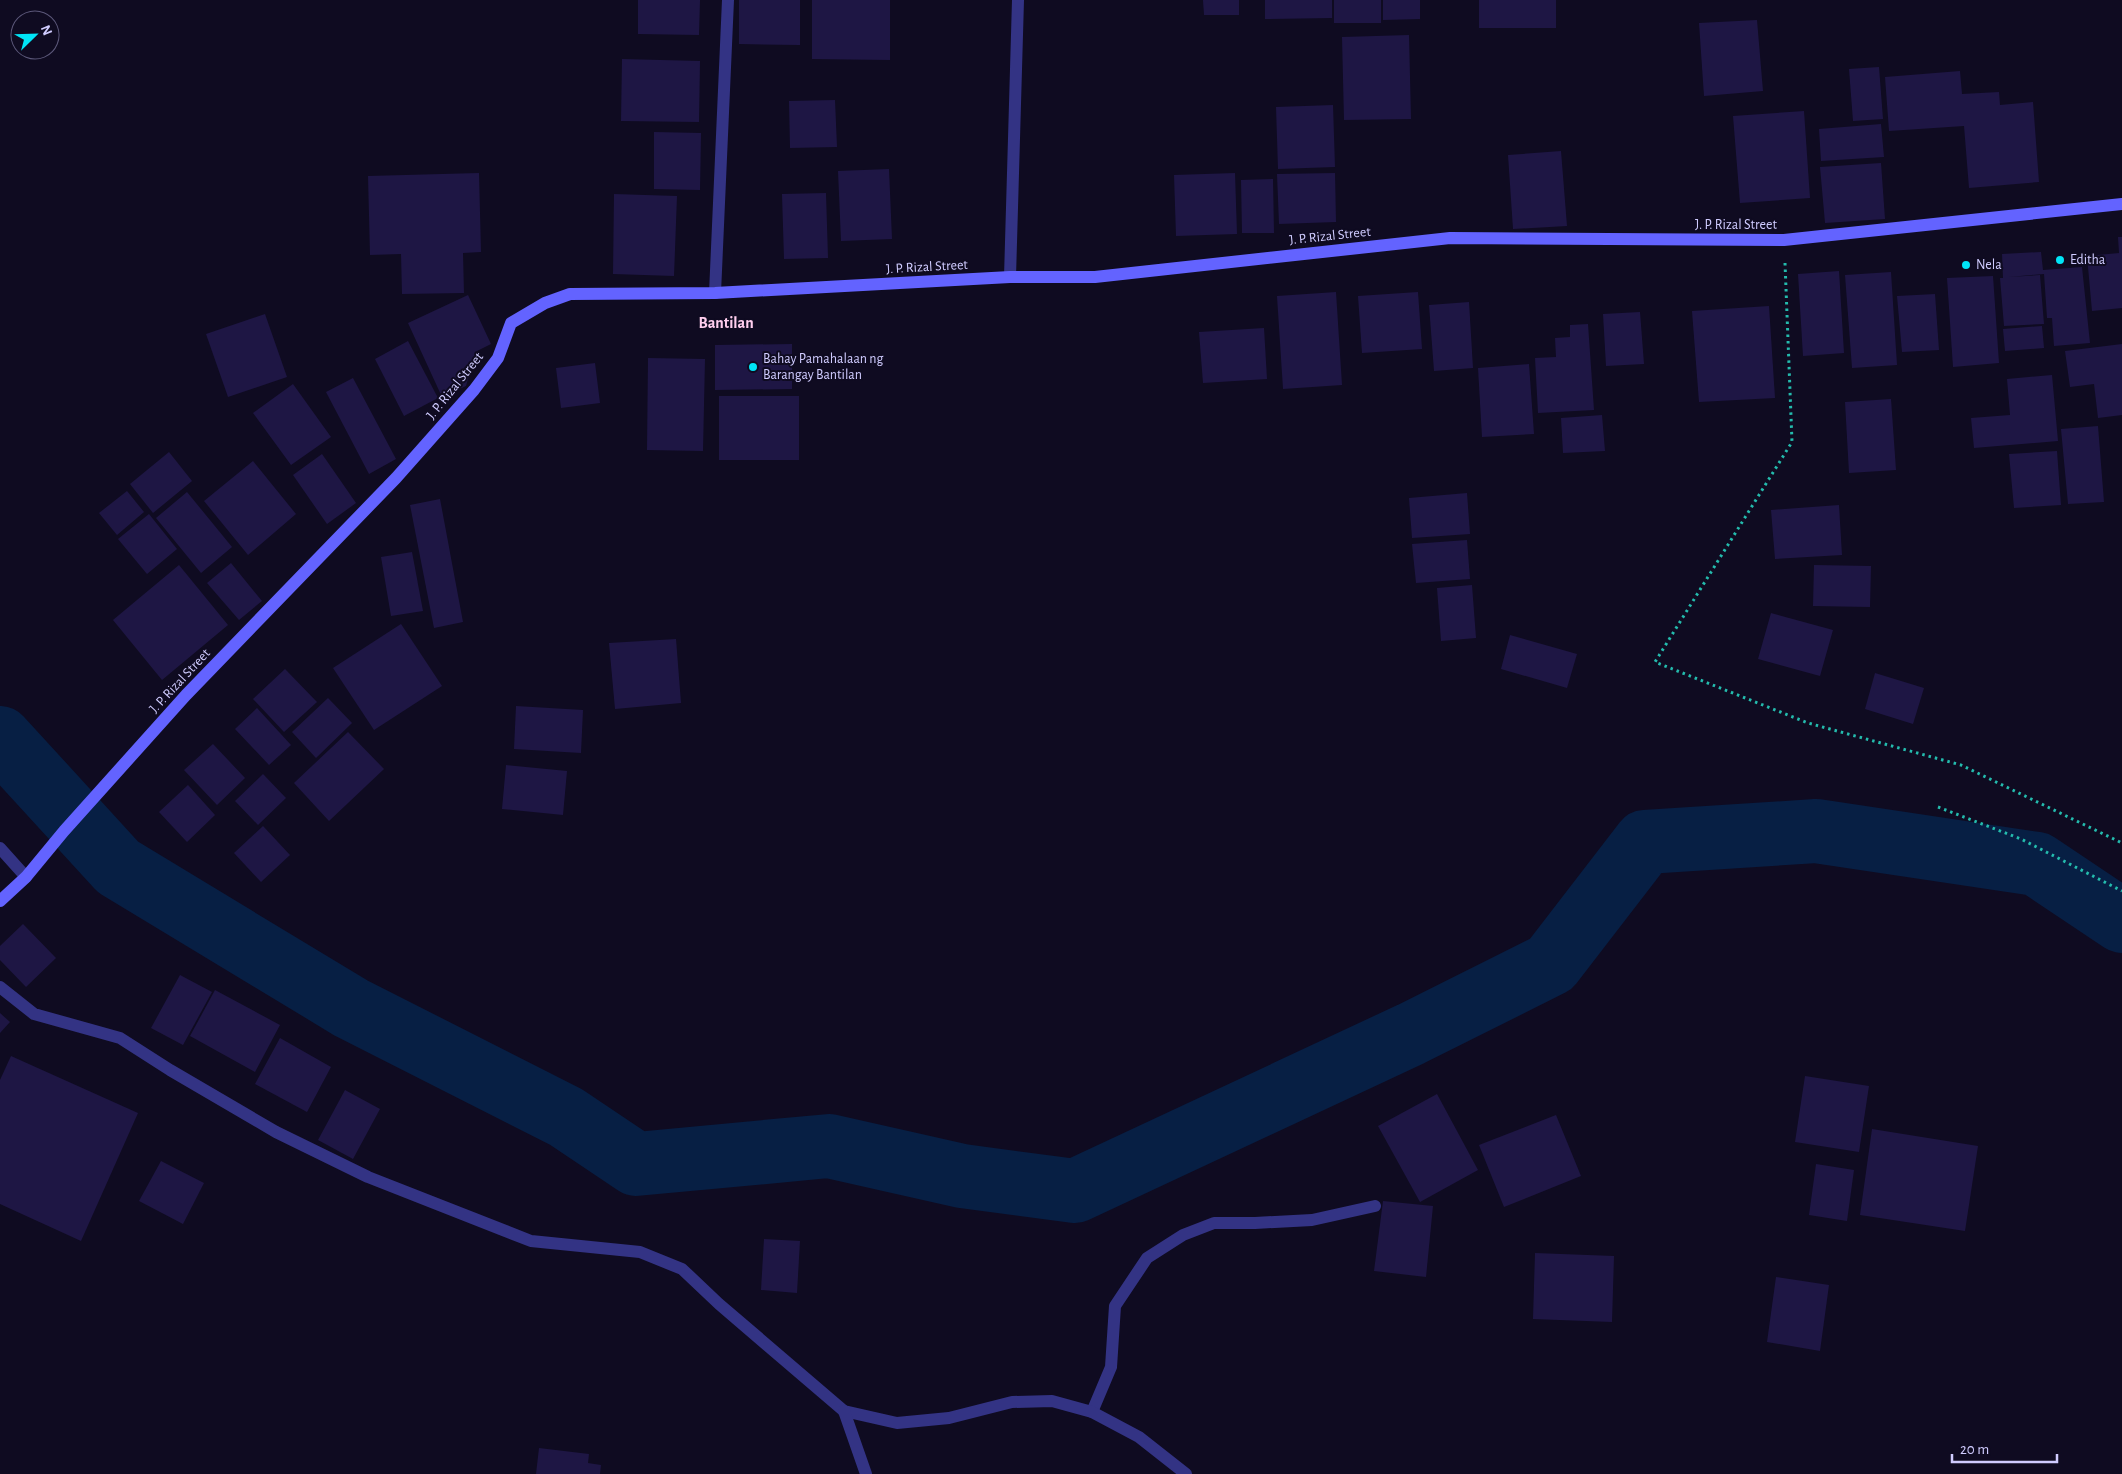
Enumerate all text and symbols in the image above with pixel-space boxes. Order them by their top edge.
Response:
north arrow [10,10,60,60]
text: N [38,23,54,38]
street label: J. P. Rizal Street [1695,218,1777,232]
street label: J. P. Rizal Street [1289,225,1372,247]
place label: Editha [2070,253,2106,267]
marker: Editha [2054,254,2066,266]
street label: J. P. Rizal Street [886,258,969,276]
place label: Nela [1976,258,2002,272]
marker: Nela [1960,259,1972,271]
district label: Bantilan [698,315,754,331]
street label: J. P. Rizal Street [424,349,487,422]
place label: Bahay Pamahalaan ng Barangay Bantilan [763,352,884,382]
marker: Bahay Pamahalaan ng Barangay Bantilan [747,361,759,373]
street label: J. P. Rizal Street [147,646,213,716]
scale bar [1952,1432,2057,1464]
text: 20 m [1960,1442,1989,1457]

